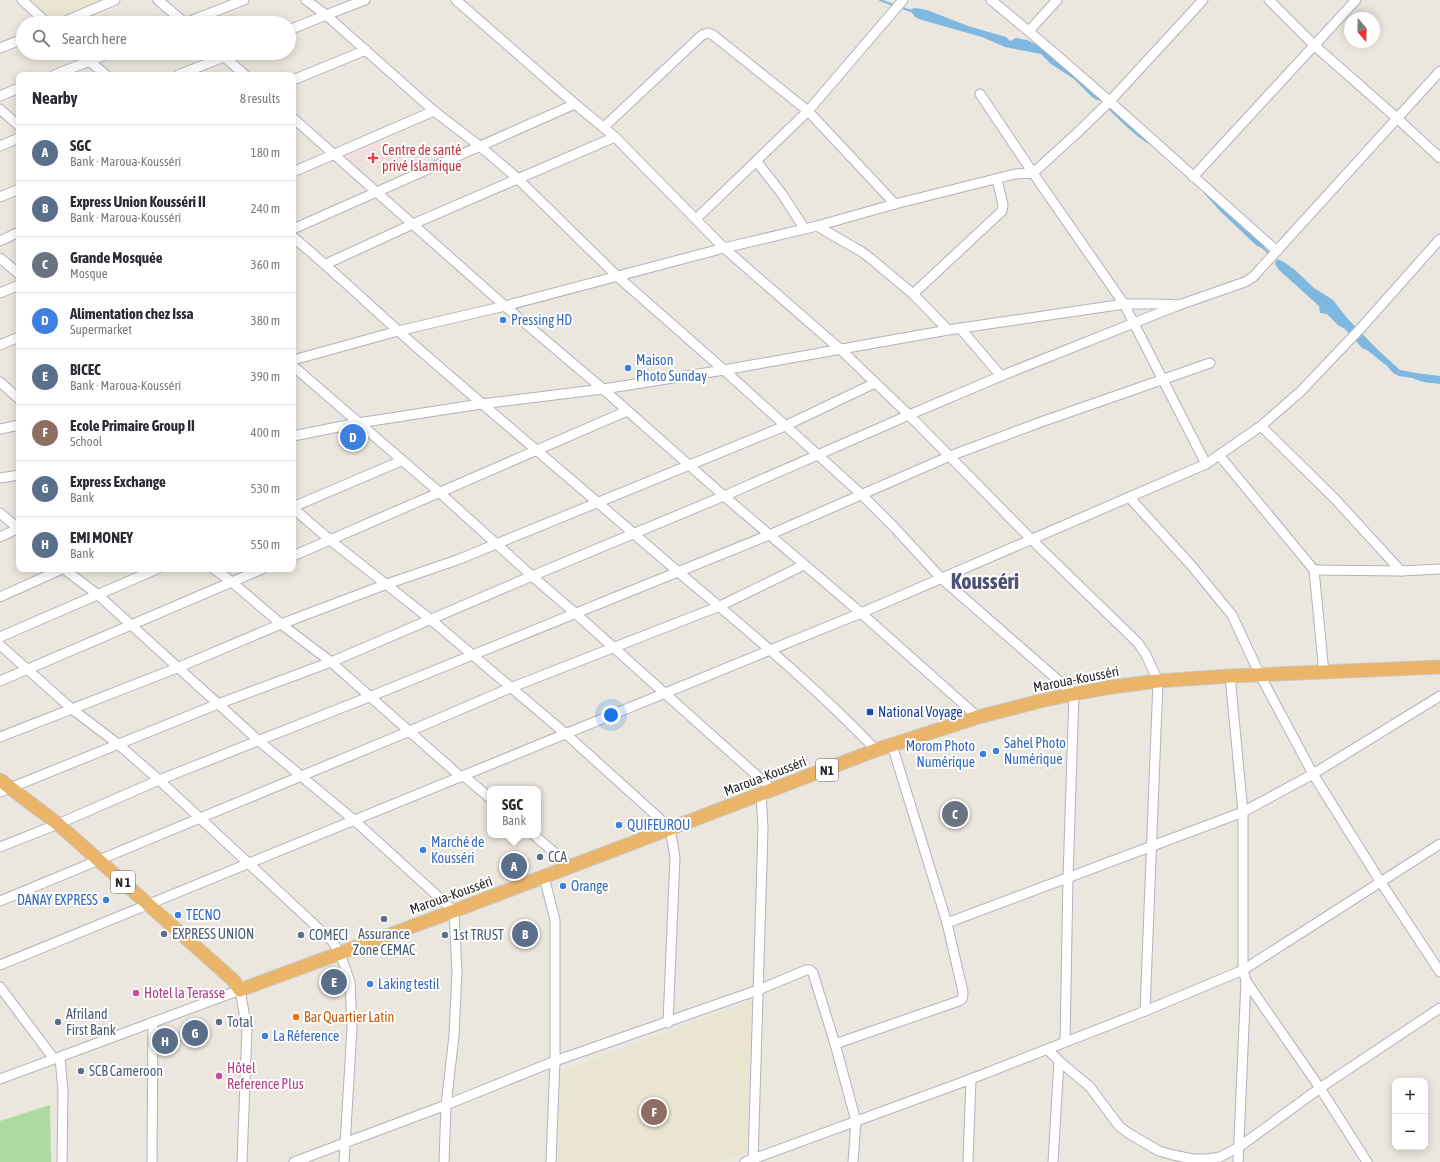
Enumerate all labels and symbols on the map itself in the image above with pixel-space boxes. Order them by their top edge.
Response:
north arrow [1344,12,1380,48]
place label: Centre de santé privé Islamique [382,142,462,174]
marker: Centre de santé privé Islamique [367,152,379,164]
place label: Pressing HD [511,312,572,328]
marker: Pressing HD [498,315,508,325]
place label: Maison Photo Sunday [636,352,707,384]
marker: Maison Photo Sunday [623,363,633,373]
pin: D [340,422,366,452]
district label: Kousséri [951,568,1019,594]
street label: Maroua-Kousséri [1032,663,1120,695]
place label: National Voyage [878,704,963,720]
your location [601,705,621,725]
marker: National Voyage [865,707,875,717]
place label: Sahel Photo Numérique [1004,735,1066,767]
place label: Morom Photo Numérique [906,738,975,770]
marker: Sahel Photo Numérique [991,746,1001,756]
marker: Morom Photo Numérique [978,749,988,759]
street label: Maroua-Kousséri [722,753,808,799]
road number: N1 [816,759,838,781]
pin: C [942,799,968,829]
place label: QUIFEUROU [627,817,690,833]
marker: QUIFEUROU [614,820,624,830]
place label: Marché de Kousséri [431,834,484,866]
marker: Marché de Kousséri [418,845,428,855]
place label: CCA [548,849,567,865]
pin: A [501,851,527,881]
marker: CCA [535,852,545,862]
road number: N 1 [111,871,135,893]
street label: Maroua-Kousséri [407,873,495,917]
place label: Orange [571,878,608,894]
marker: Orange [558,881,568,891]
place label: DANAY EXPRESS [17,892,98,908]
marker: DANAY EXPRESS [101,895,111,905]
place label: TECNO [186,907,221,923]
marker: TECNO [173,910,183,920]
marker: Assurance Zone CEMAC [379,914,389,924]
pin: B [512,919,538,949]
place label: EXPRESS UNION [172,926,254,942]
place label: Assurance Zone CEMAC [353,926,416,958]
place label: COMECI [309,927,348,943]
place label: 1st TRUST [453,927,504,943]
marker: EXPRESS UNION [159,929,169,939]
marker: COMECI [296,930,306,940]
marker: 1st TRUST [440,930,450,940]
pin: E [321,967,347,997]
place label: Laking testil [378,976,440,992]
marker: Laking testil [365,979,375,989]
place label: Hotel la Terasse [144,985,225,1001]
marker: Hotel la Terasse [131,988,141,998]
place label: Afriland First Bank [66,1006,116,1038]
place label: Bar Quartier Latin [304,1009,394,1025]
marker: Bar Quartier Latin [291,1012,301,1022]
place label: Total [227,1014,253,1030]
marker: Afriland First Bank [53,1017,63,1027]
marker: Total [214,1017,224,1027]
pin: G [182,1018,208,1048]
pin: H [152,1026,178,1056]
place label: La Réference [273,1028,339,1044]
marker: La Réference [260,1031,270,1041]
place label: Hôtel Reference Plus [227,1060,304,1092]
place label: SCB Cameroon [89,1063,163,1079]
marker: SCB Cameroon [76,1066,86,1076]
marker: Hôtel Reference Plus [214,1071,224,1081]
pin: F [641,1097,667,1127]

